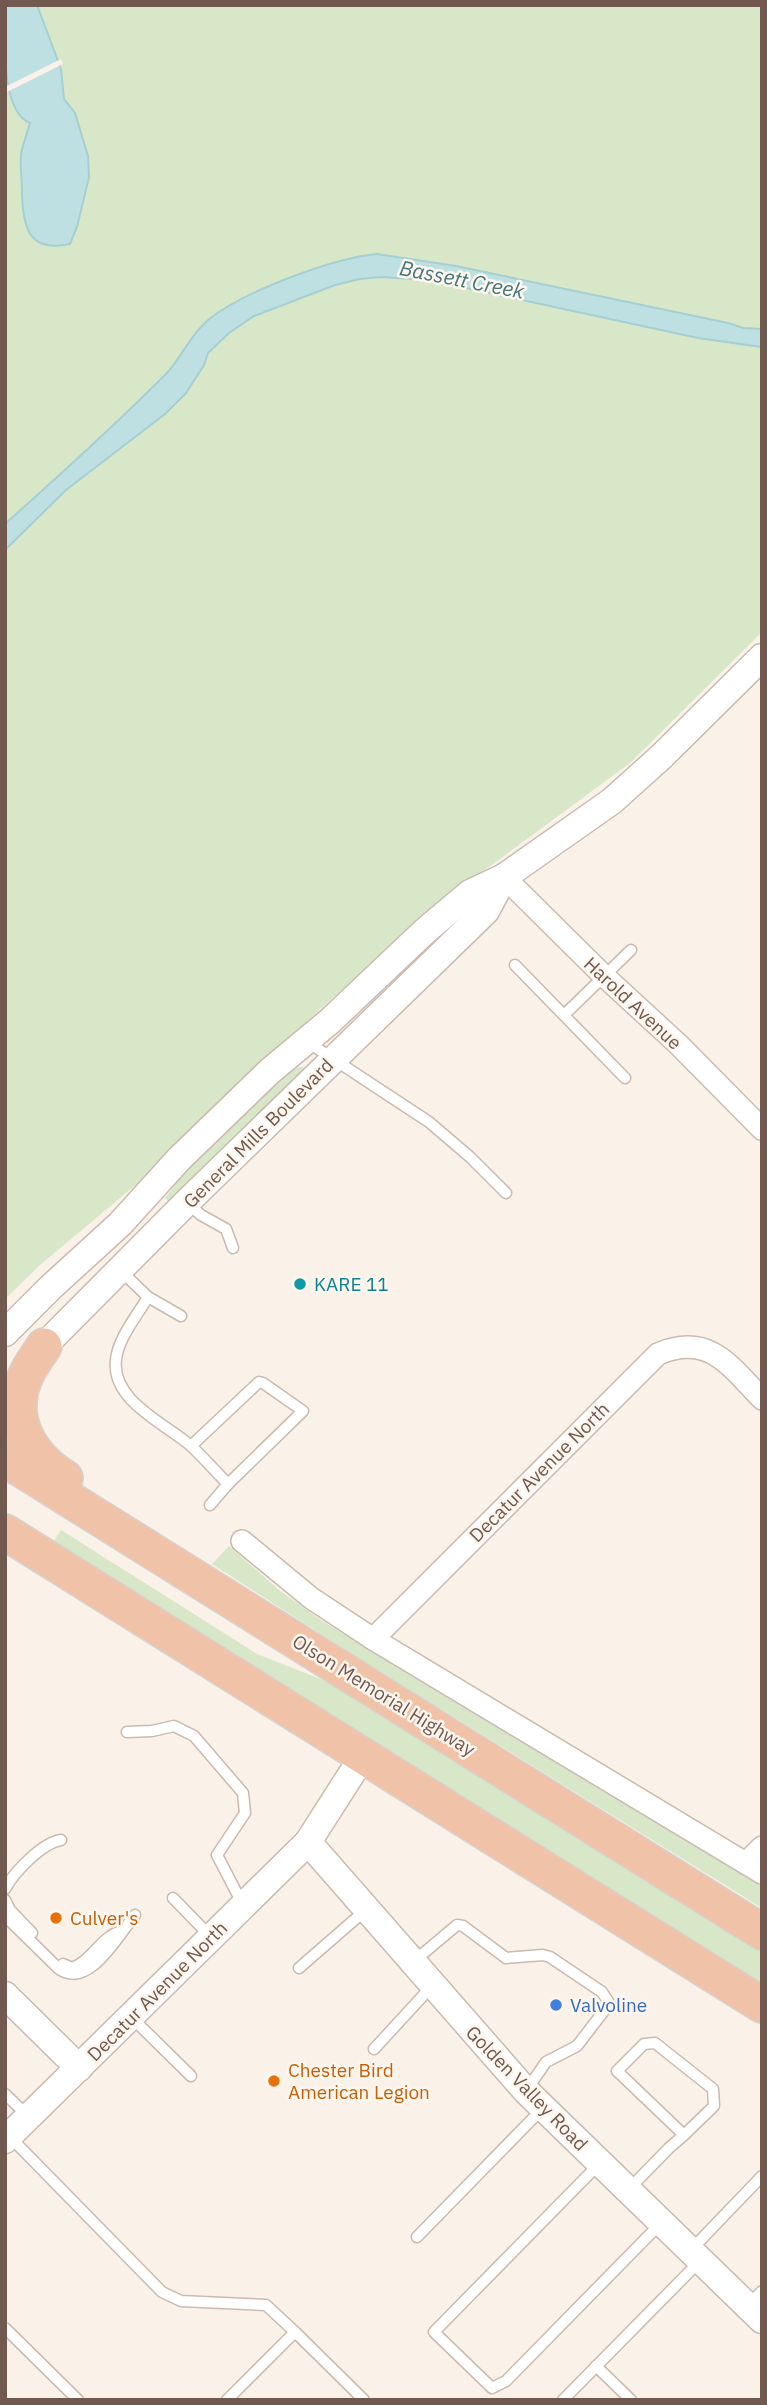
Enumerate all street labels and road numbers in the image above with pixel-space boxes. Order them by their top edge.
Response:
street label: Harold Avenue [579,952,687,1054]
street label: General Mills Boulevard [178,1053,338,1213]
street label: Decatur Avenue North [464,1397,614,1547]
street label: Olson Memorial Highway [288,1629,480,1761]
street label: Decatur Avenue North [82,1916,232,2066]
street label: Golden Valley Road [461,2020,593,2156]

